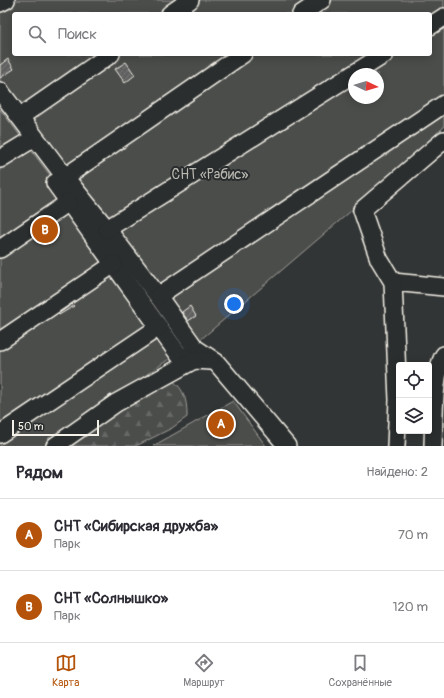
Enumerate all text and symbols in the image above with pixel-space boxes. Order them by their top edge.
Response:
search box [12,12,432,56]
icon: search [26,23,48,45]
text: Поиск [58,25,97,44]
north arrow [348,68,384,104]
park label: СНТ «Рабис» [172,166,248,183]
pin: B [32,215,58,245]
your location [224,294,244,314]
map controls [396,362,432,434]
button: locate [396,362,432,398]
button: layers [396,398,432,434]
pin: A [208,409,234,439]
scale bar [12,418,99,437]
text: 50 m [18,420,44,433]
text: Рядом [16,462,63,483]
text: Найдено: 2 [366,464,428,480]
text: СНТ «Сибирская дружба» [54,517,218,536]
text: A [25,527,33,543]
text: 70 m [398,527,428,543]
text: Парк [54,536,81,552]
text: СНТ «Солнышко» [54,589,168,608]
text: B [25,599,33,615]
text: 120 m [392,599,428,615]
text: Парк [54,608,81,624]
tab: Карта [52,652,79,689]
tab: Маршрут [183,652,225,689]
tab: Сохранённые [329,652,392,689]

